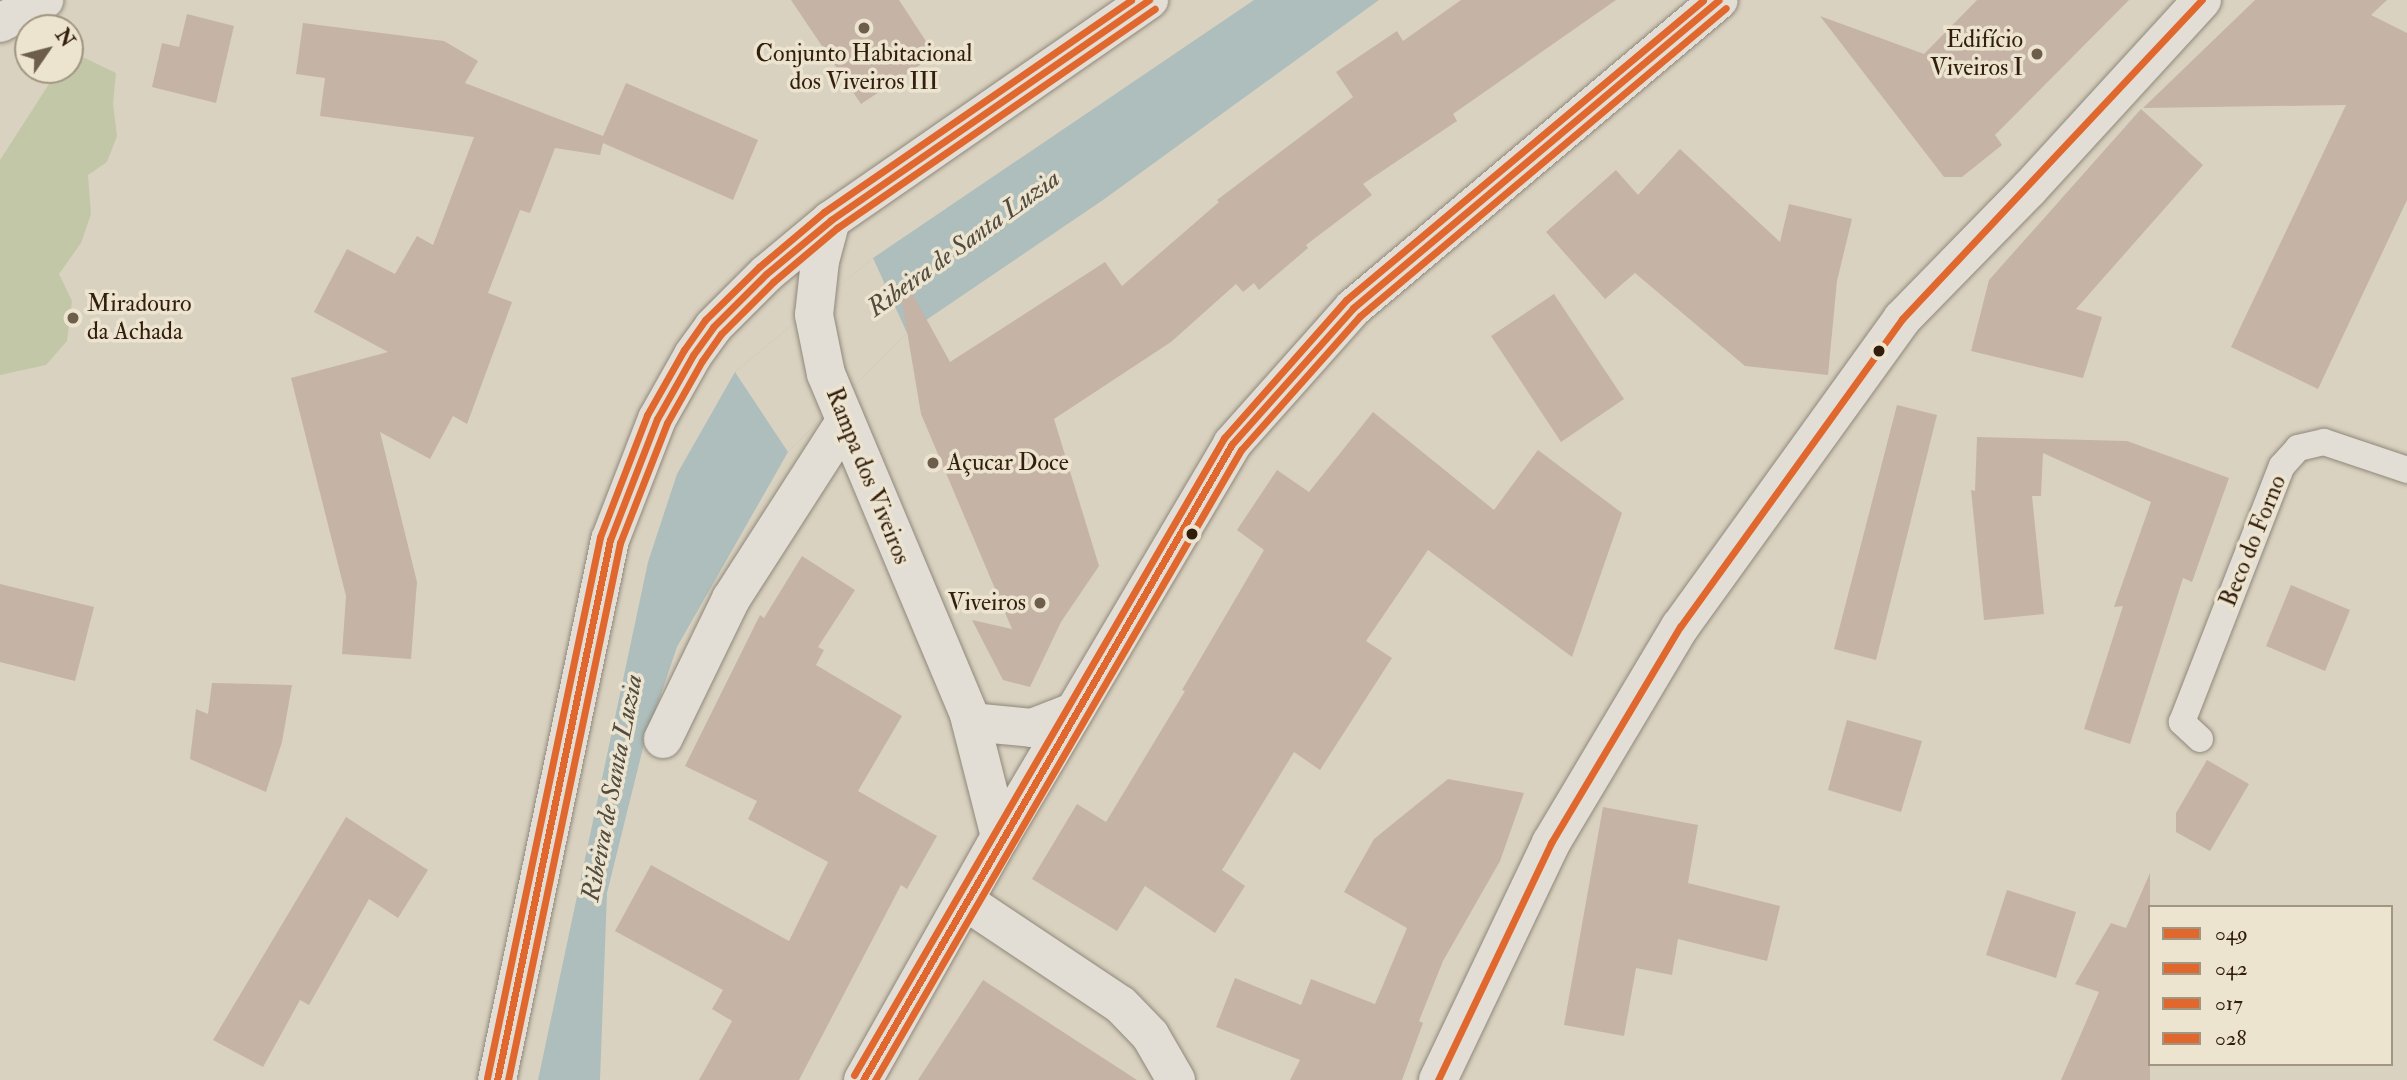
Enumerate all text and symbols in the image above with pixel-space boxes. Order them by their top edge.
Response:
north arrow [14,14,84,84]
marker: Conjunto Habitacional dos Viveiros III [856,20,872,36]
text: N [50,24,79,52]
place label: Edifício Viveiros I [1930,26,2023,82]
place label: Conjunto Habitacional dos Viveiros III [756,40,972,96]
marker: Edifício Viveiros I [2029,46,2045,62]
water label: Ribeira de Santa Luzia [862,164,1066,324]
place label: Miradouro da Achada [87,290,192,346]
marker: Miradouro da Achada [65,310,81,326]
unlabelled marker [1872,344,1886,358]
street label: Rampa dos Viveiros [819,384,917,568]
place label: Açucar Doce [947,449,1069,477]
marker: Açucar Doce [925,455,941,471]
street label: Beco do Forno [2214,471,2292,611]
unlabelled marker [1185,527,1199,541]
place label: Viveiros [948,589,1026,617]
marker: Viveiros [1032,595,1048,611]
water label: Ribeira de Santa Luzia [576,672,650,904]
legend [2148,905,2393,1066]
text: 049 [2215,920,2248,947]
text: 042 [2215,955,2248,982]
text: 017 [2215,990,2243,1017]
text: 028 [2215,1025,2246,1052]

